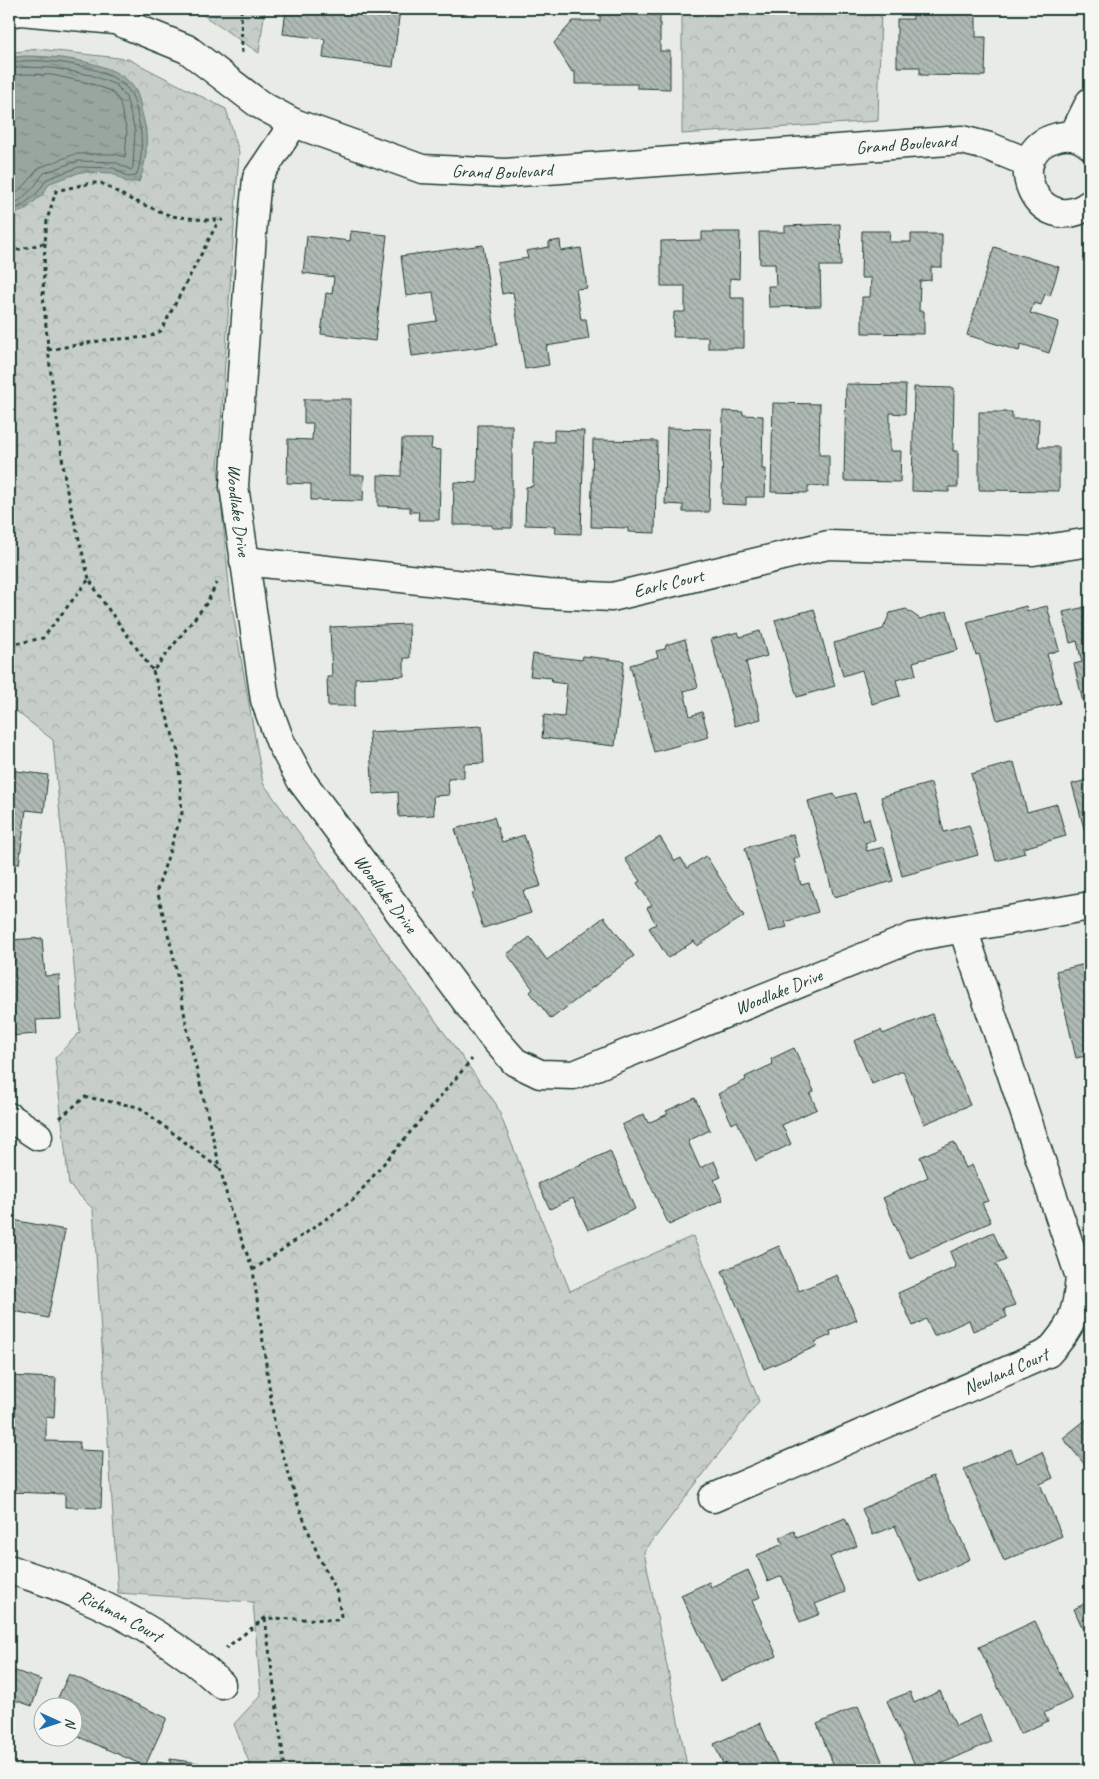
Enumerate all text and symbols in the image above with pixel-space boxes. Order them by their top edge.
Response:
street label: Grand Boulevard [855,129,960,159]
street label: Grand Boulevard [452,158,556,184]
street label: Woodlake Drive [223,464,255,559]
street label: Earls Court [631,564,708,602]
street label: Woodlake Drive [349,850,423,938]
street label: Woodlake Drive [732,964,826,1019]
street label: Newland Court [960,1342,1054,1399]
street label: Richman Court [75,1585,169,1649]
north arrow [32,1696,82,1746]
text: N [62,1718,79,1730]

